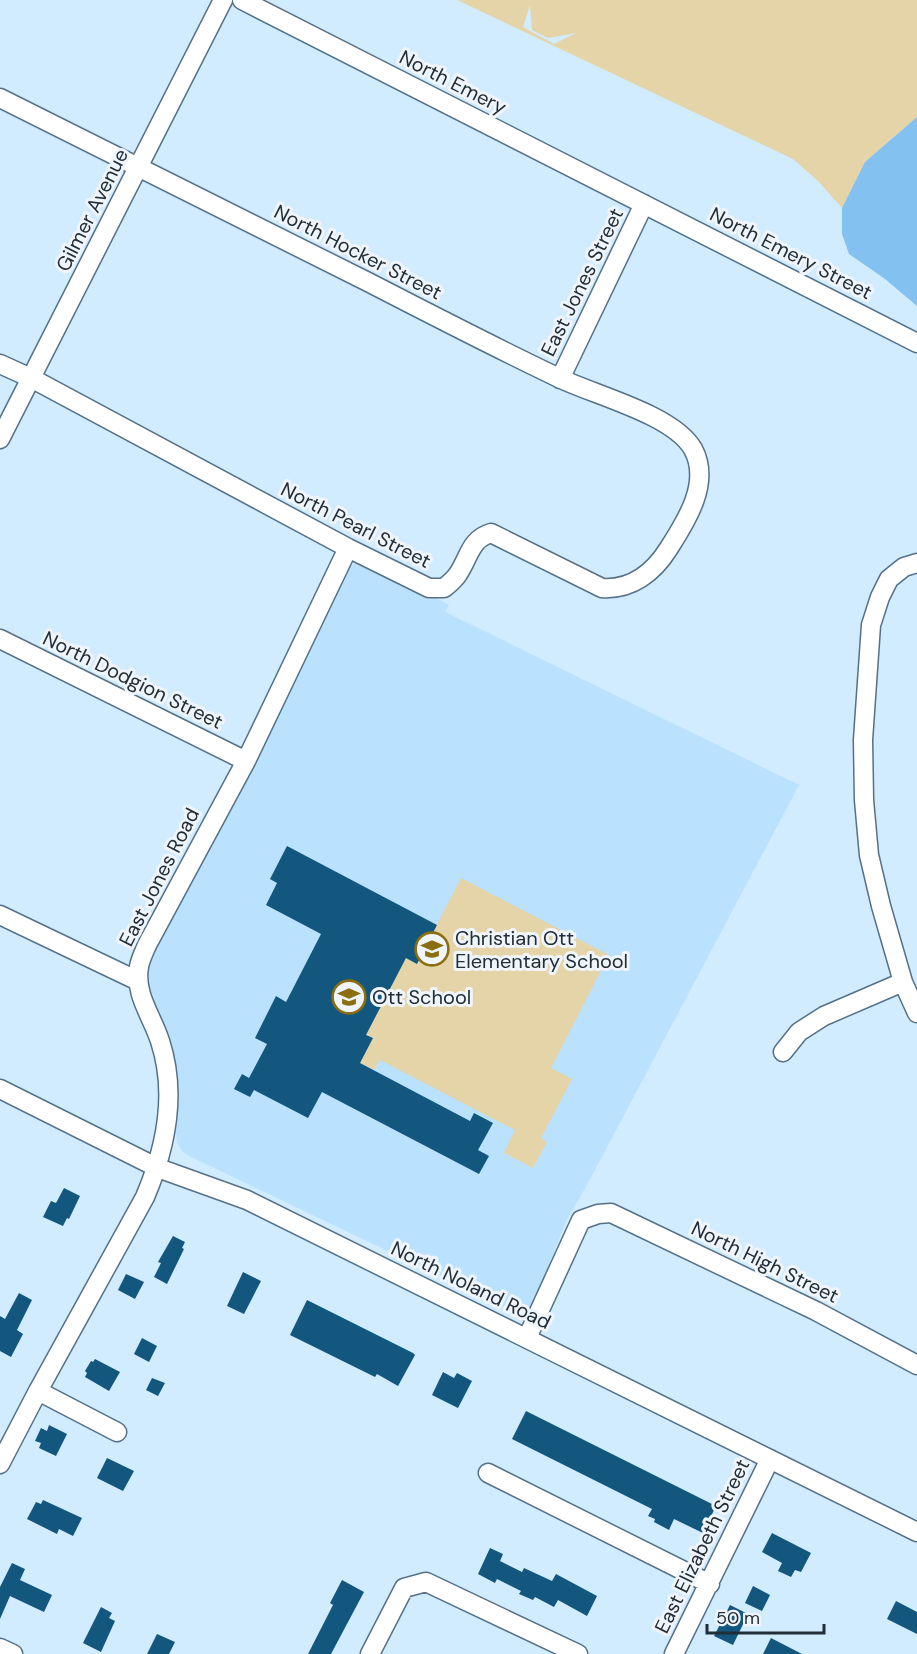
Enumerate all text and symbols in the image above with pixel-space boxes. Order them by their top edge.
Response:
street label: North Emery [395,44,511,120]
street label: Gilmer Avenue [50,144,134,276]
street label: North Hocker Street [270,198,446,306]
street label: North Emery Street [705,201,877,305]
street label: East Jones Street [535,203,629,360]
street label: North Pearl Street [277,476,435,574]
street label: North Dodgion Street [39,625,227,735]
street label: East Jones Road [113,804,205,950]
place label: Christian Ott Elementary School [455,925,628,974]
school or university icon: Christian Ott Elementary School [414,931,450,967]
school or university icon: Ott School [331,979,367,1015]
place label: Ott School [372,984,471,1010]
street label: North High Street [687,1215,843,1309]
street label: North Noland Road [387,1235,555,1335]
street label: East Elizabeth Street [649,1455,755,1637]
scale bar [707,1597,824,1635]
text: 50 m [716,1606,760,1630]

